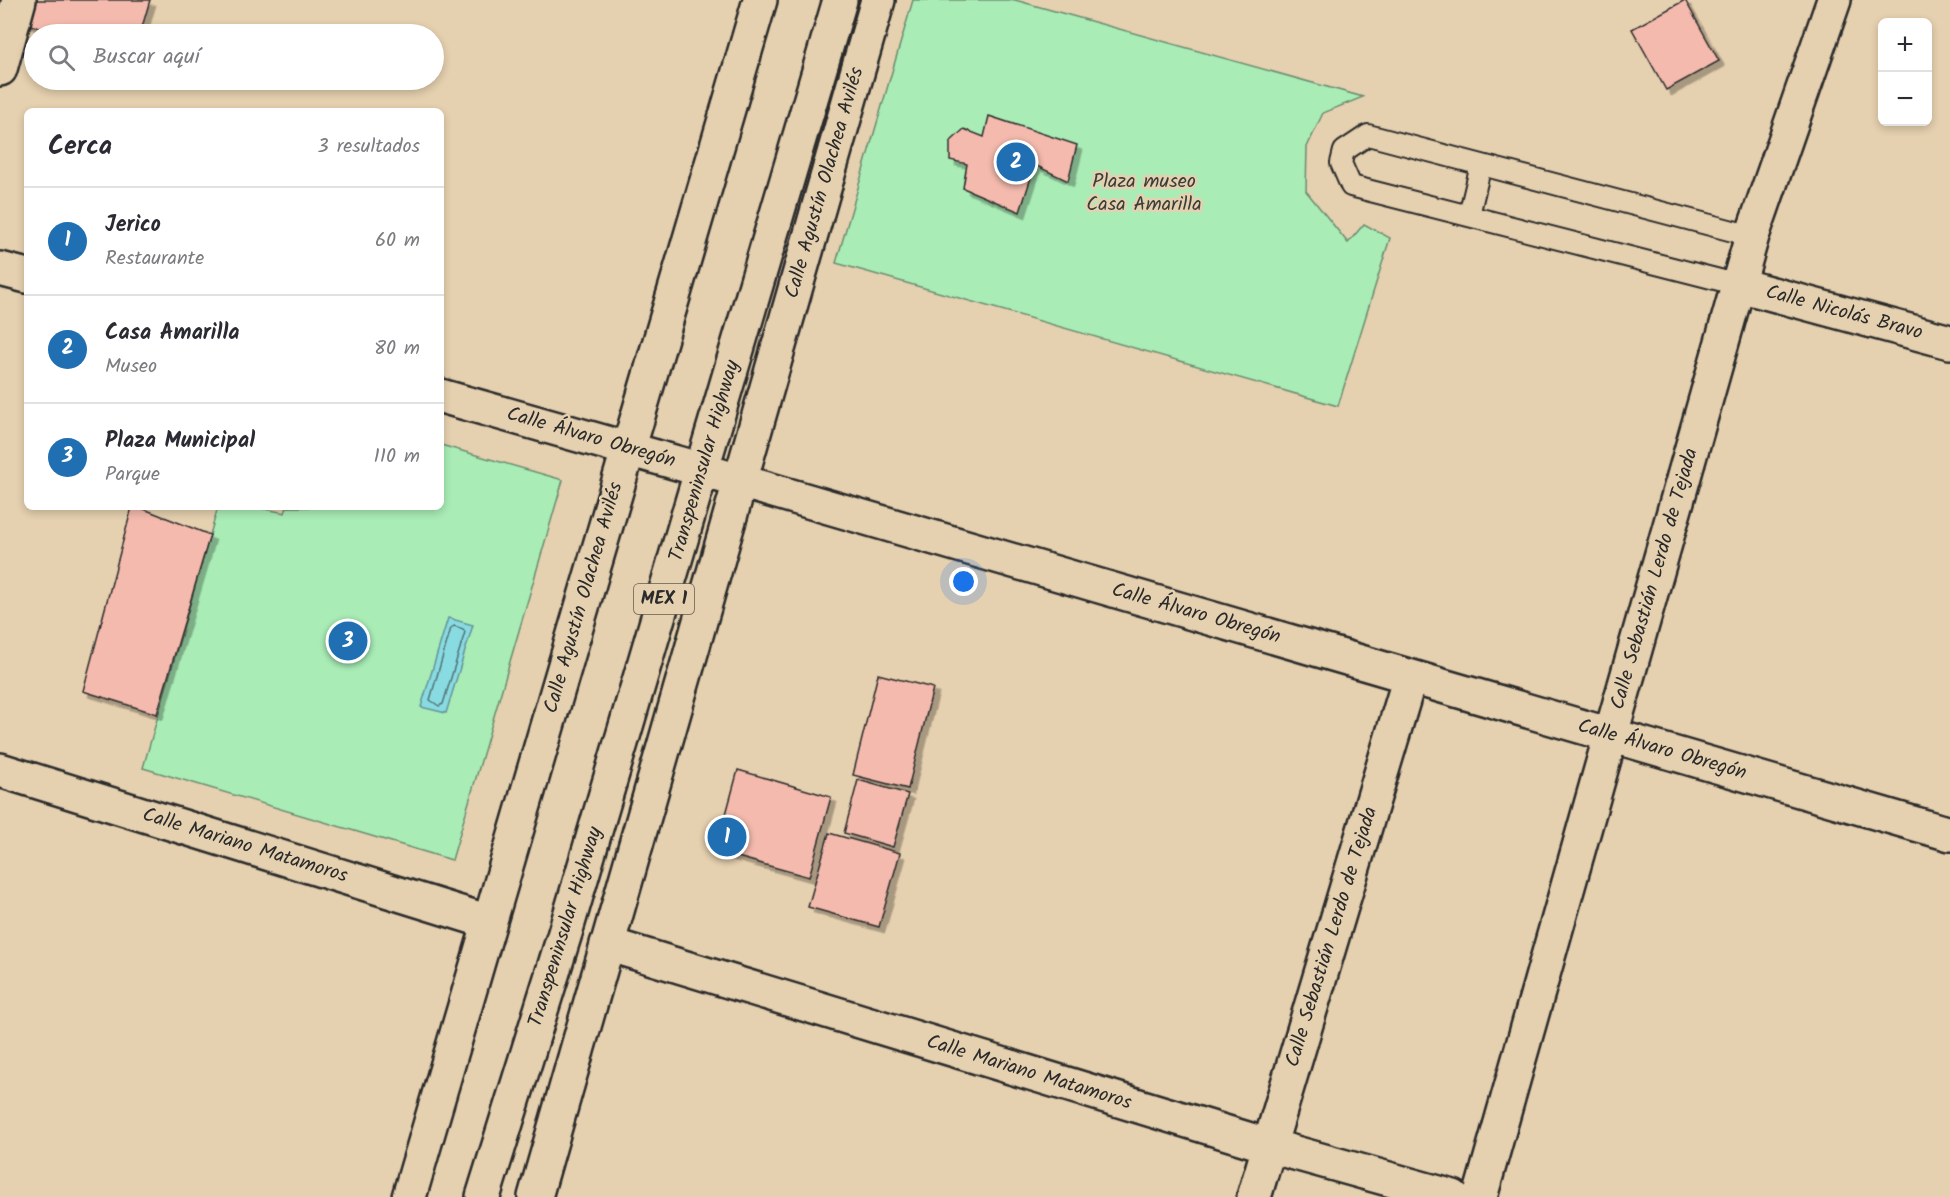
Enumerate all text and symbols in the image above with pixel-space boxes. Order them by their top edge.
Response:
map controls [1878,18,1932,126]
button: + [1878,18,1932,72]
search box [24,24,444,90]
text: Buscar aquí [93,40,200,75]
icon: search [45,41,78,74]
street label: Calle Agustín Olachea Avilés [777,63,873,302]
button: − [1878,72,1932,126]
text: Cerca [48,126,112,168]
text: 3 resultados [317,131,420,163]
pin: 2 [996,140,1036,184]
park label: Plaza museo Casa Amarilla [1086,166,1202,221]
text: Jerico [105,208,161,243]
text: 1 [64,225,71,257]
text: 60 m [375,225,420,257]
text: Restaurante [105,243,204,275]
street label: Calle Nicolás Bravo [1762,277,1926,349]
text: Casa Amarilla [105,316,239,351]
text: 2 [62,333,73,365]
text: 80 m [374,333,420,365]
text: Museo [105,351,157,383]
street label: Transpeninsular Highway [661,356,749,565]
street label: Calle Álvaro Obregón [503,399,679,477]
text: Plaza Municipal [105,424,255,459]
text: 3 [62,441,73,473]
text: 110 m [374,441,420,473]
street label: Calle Sebastián Lerdo de Tejada [1602,444,1708,714]
text: Parque [105,459,160,491]
street label: Calle Agustín Olachea Avilés [536,478,632,717]
your location [949,567,978,596]
street label: Calle Álvaro Obregón [1108,575,1284,653]
road number: MEX 1 [634,584,694,614]
pin: 3 [328,618,368,664]
street label: Calle Álvaro Obregón [1574,711,1750,789]
street label: Calle Mariano Matamoros [138,800,352,893]
street label: Calle Sebastián Lerdo de Tejada [1277,803,1387,1071]
pin: 1 [708,814,746,860]
street label: Transpeninsular Highway [520,822,612,1031]
street label: Calle Mariano Matamoros [922,1027,1136,1120]

